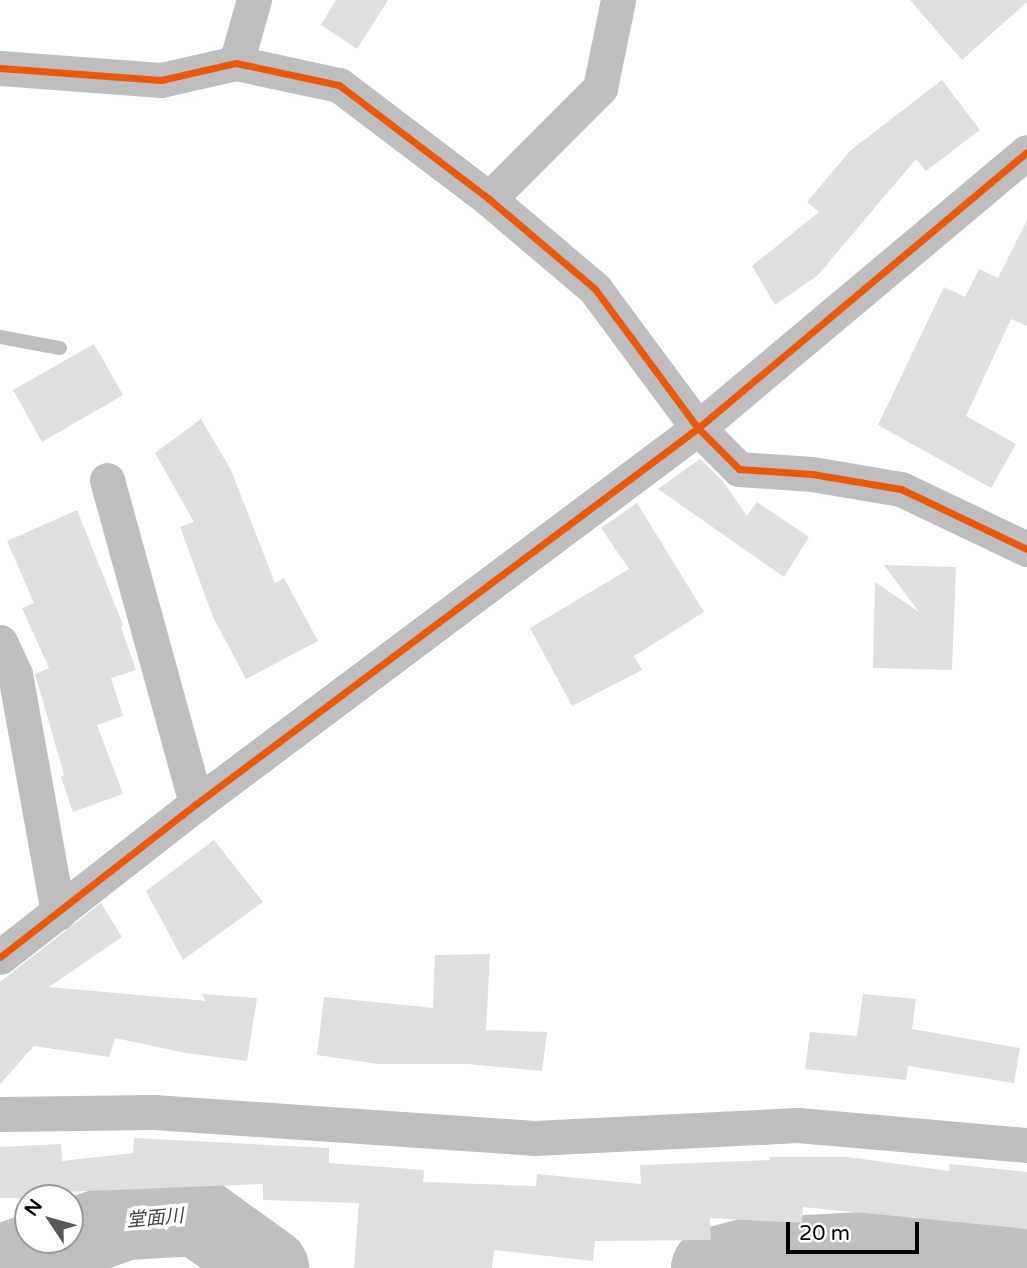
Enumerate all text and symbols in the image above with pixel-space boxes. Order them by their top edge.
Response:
north arrow [14,1184,84,1254]
text: N [20,1195,47,1220]
water label: 堂面川 [126,1205,184,1233]
scale bar [789,1208,922,1252]
text: 20 m [799,1221,850,1246]

